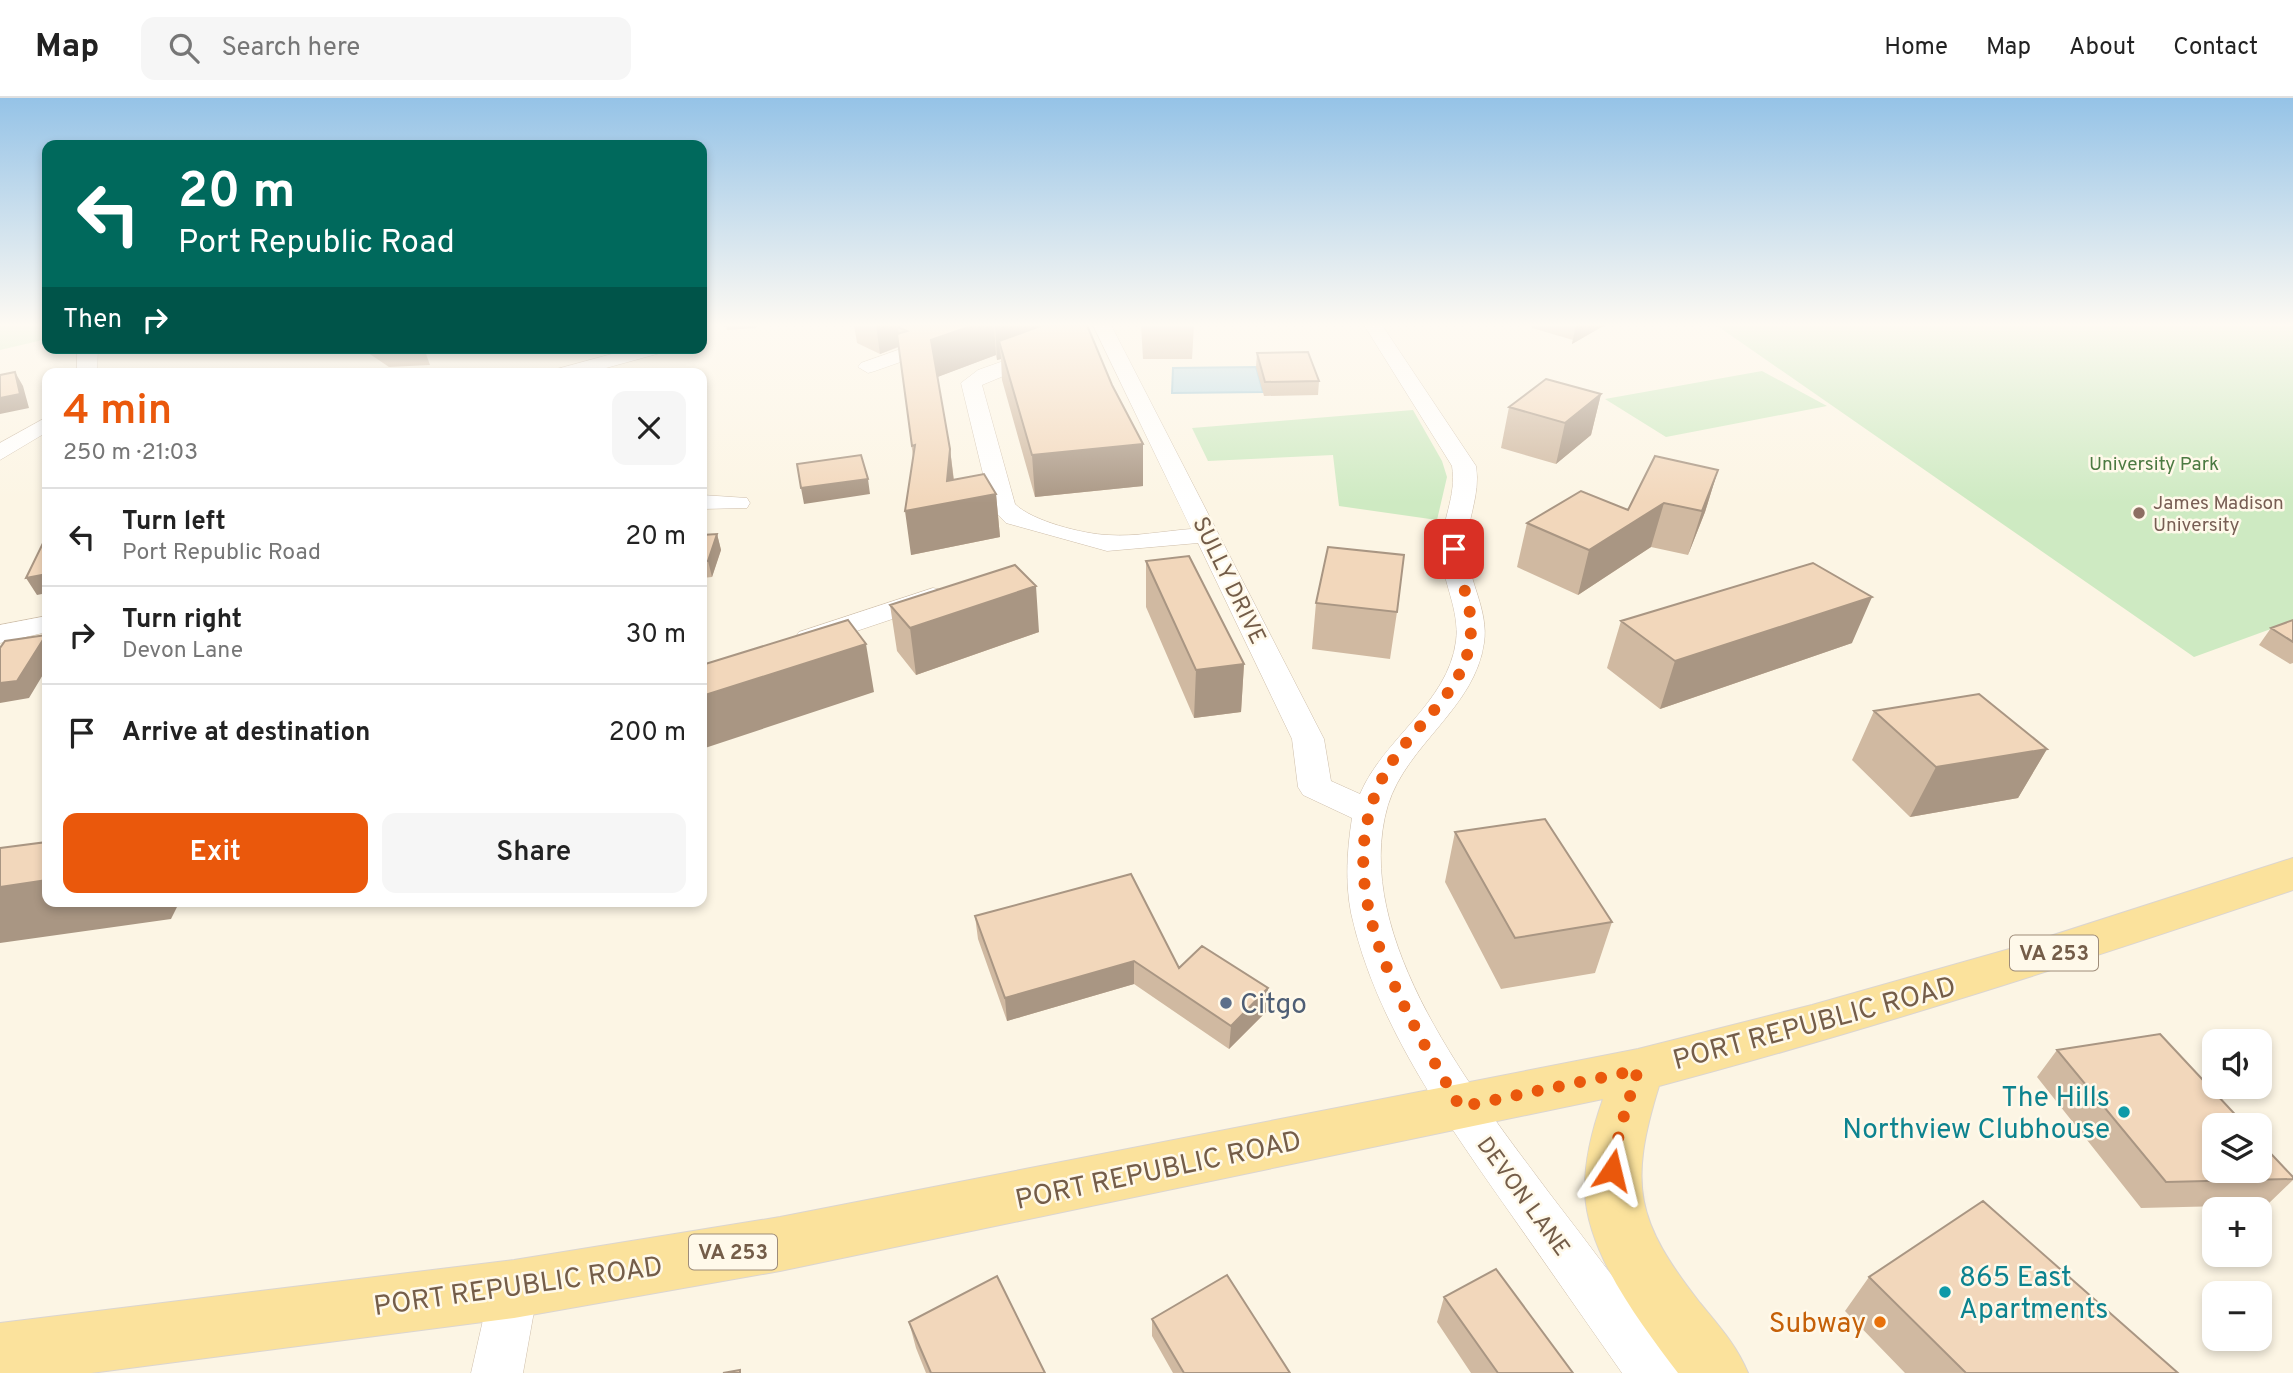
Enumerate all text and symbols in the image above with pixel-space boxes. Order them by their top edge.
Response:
search box [141,17,631,80]
text: Map [35,27,99,69]
icon: search [165,29,203,67]
text: Search here [221,32,360,65]
text: Home [1884,33,1948,63]
text: Map [1986,33,2031,63]
text: About [2069,33,2135,63]
text: Contact [2173,33,2258,63]
text: 20 m [178,163,295,225]
icon: left [63,168,154,259]
text: Port Republic Road [178,224,455,264]
icon: right [136,301,174,339]
text: Then [63,304,122,337]
text: 4 min [63,386,172,439]
button: close [612,391,686,465]
text: 250 m · 21:03 [63,439,198,468]
park label: University Park [2089,453,2219,477]
place label: James Madison University [2153,492,2284,538]
marker: James Madison University [2131,505,2147,521]
text: Turn left [122,506,226,539]
street label: SULLY DRIVE [1184,513,1271,650]
icon: left [63,518,101,556]
pin [1424,519,1484,579]
text: 20 m [625,521,686,554]
icon: arrive [1435,530,1473,568]
text: Port Republic Road [122,539,321,568]
text: Turn right [122,604,242,637]
icon: right [63,616,101,654]
text: 30 m [626,619,686,652]
text: Devon Lane [122,637,243,666]
icon: arrive [63,714,101,752]
text: Arrive at destination [122,717,370,750]
text: 200 m [609,717,686,750]
button: Exit [63,813,368,893]
button: Share [382,813,686,893]
road number: VA 253 [2010,936,2098,970]
street label: PORT REPUBLIC ROAD [1669,970,1960,1080]
place label: Citgo [1240,988,1307,1024]
marker: Citgo [1218,995,1234,1011]
map controls [2202,1029,2272,1351]
button: sound [2202,1029,2272,1099]
place label: The Hills Northview Clubhouse [1842,1081,2110,1149]
marker: The Hills Northview Clubhouse [2116,1104,2132,1120]
button: layers [2202,1113,2272,1183]
street label: PORT REPUBLIC ROAD [1012,1124,1305,1220]
street label: DEVON LANE [1469,1132,1575,1263]
position arrow [1575,1133,1649,1207]
button: + [2202,1197,2272,1267]
road number: VA 253 [689,1234,777,1270]
street label: PORT REPUBLIC ROAD [372,1250,665,1326]
place label: 865 East Apartments [1959,1261,2108,1329]
button: − [2202,1281,2272,1351]
marker: 865 East Apartments [1937,1284,1953,1300]
place label: Subway [1769,1307,1866,1343]
marker: Subway [1872,1314,1888,1330]

